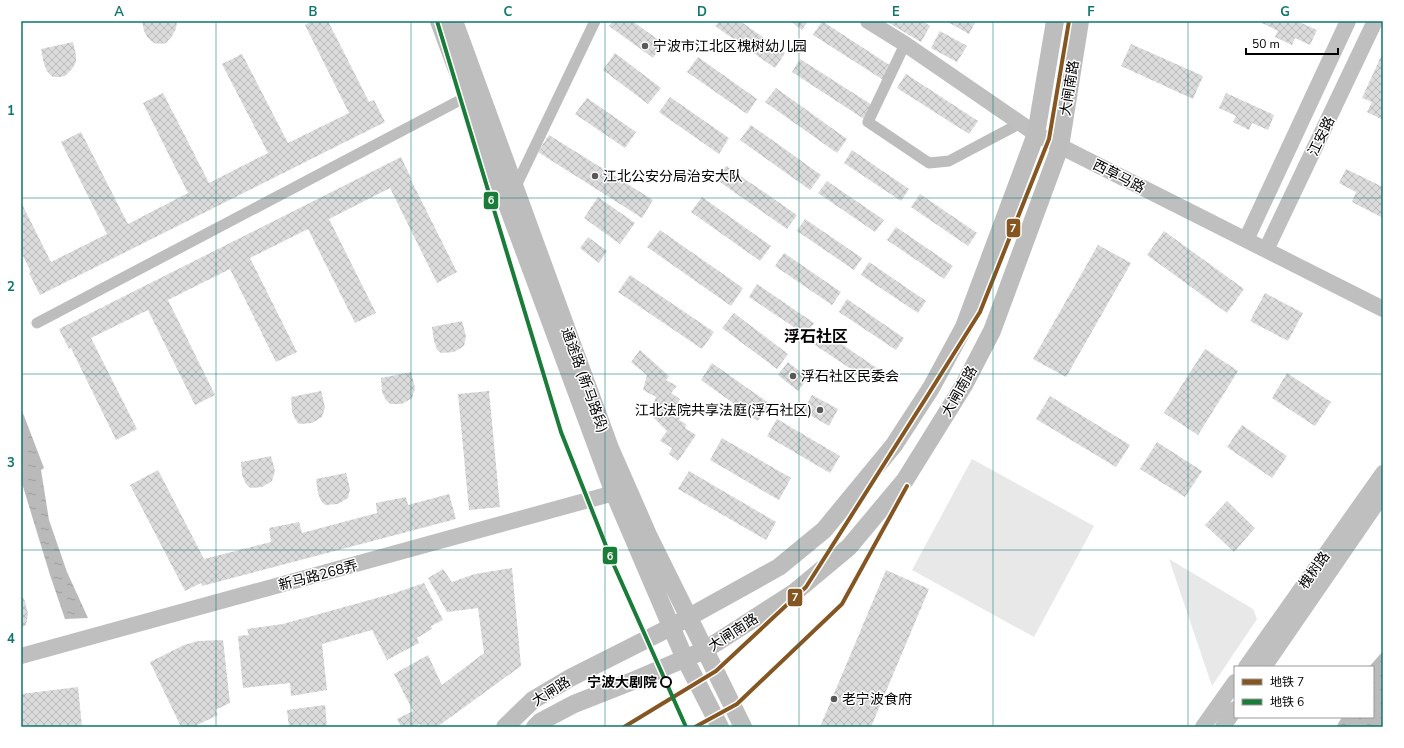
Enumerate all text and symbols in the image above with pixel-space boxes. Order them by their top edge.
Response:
text: A [114,3,124,21]
text: B [309,3,318,21]
text: C [504,3,513,21]
text: D [697,3,707,21]
text: E [892,3,900,21]
text: F [1087,3,1095,21]
text: G [1280,3,1290,21]
scale bar [1246,30,1338,56]
text: 50 m [1252,36,1280,52]
place label: 宁波市江北区槐树幼儿园 [653,37,807,56]
marker: 宁波市江北区槐树幼儿园 [640,41,650,51]
street label: 大闸南路 [1056,59,1083,117]
text: 1 [7,102,15,120]
street label: 江安路 [1304,113,1339,159]
street label: 西草马路 [1090,155,1148,198]
place label: 江北公安分局治安大队 [603,167,743,186]
marker: 江北公安分局治安大队 [590,171,600,181]
line badge: 6 [483,191,499,210]
text: 6 [488,193,495,208]
line badge: 7 [1006,218,1021,238]
text: 7 [1010,221,1016,236]
text: 2 [7,278,15,296]
street label: 通途路 (新马路段) [557,325,612,435]
district label: 浮石社区 [784,326,848,348]
street label: 大闸南路 [937,362,982,420]
place label: 浮石社区民委会 [801,367,899,386]
marker: 浮石社区民委会 [788,371,798,381]
place label: 江北法院共享法庭(浮石社区) [635,401,812,420]
marker: 江北法院共享法庭(浮石社区) [815,405,825,415]
text: 3 [7,454,15,472]
line badge: 6 [602,546,618,565]
street label: 槐树路 [1295,548,1334,593]
text: 6 [607,549,614,564]
street label: 新马路268弄 [276,556,360,595]
line badge: 7 [787,588,803,607]
text: 7 [792,590,798,605]
street label: 大闸南路 [705,609,762,656]
text: 4 [7,630,15,648]
legend [1234,666,1374,718]
street label: 大闸路 [528,672,574,711]
place label: 宁波大剧院 [587,673,657,692]
text: 地铁 7 [1270,674,1304,690]
marker: 宁波大剧院 [660,676,672,688]
place label: 老宁波食府 [842,690,912,709]
marker: 老宁波食府 [829,694,839,704]
text: 地铁 6 [1270,694,1304,710]

